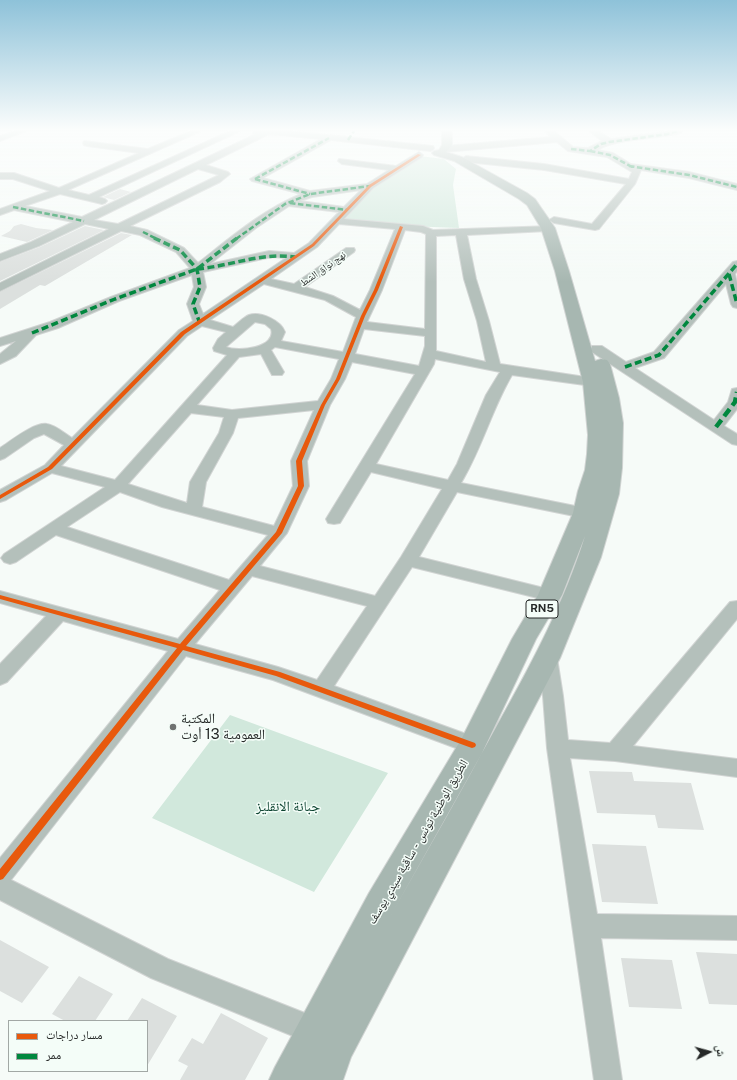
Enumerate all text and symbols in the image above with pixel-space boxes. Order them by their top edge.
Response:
street label: نهج نواق الشط [298,249,348,289]
road number: RN5 [526,600,558,618]
place label: المكتبة العمومية 13 أوت [181,711,265,744]
marker: المكتبة العمومية 13 أوت [168,722,178,732]
street label: الطريق الوطنية تونس - ساقية سيدي يوسف [365,757,471,927]
park label: جبانة الانقليز [256,799,320,815]
legend [8,1020,148,1072]
text: مسار دراجات [46,1028,102,1042]
north arrow [689,1032,729,1072]
text: ش [714,1044,728,1057]
text: ممر [46,1048,61,1062]

